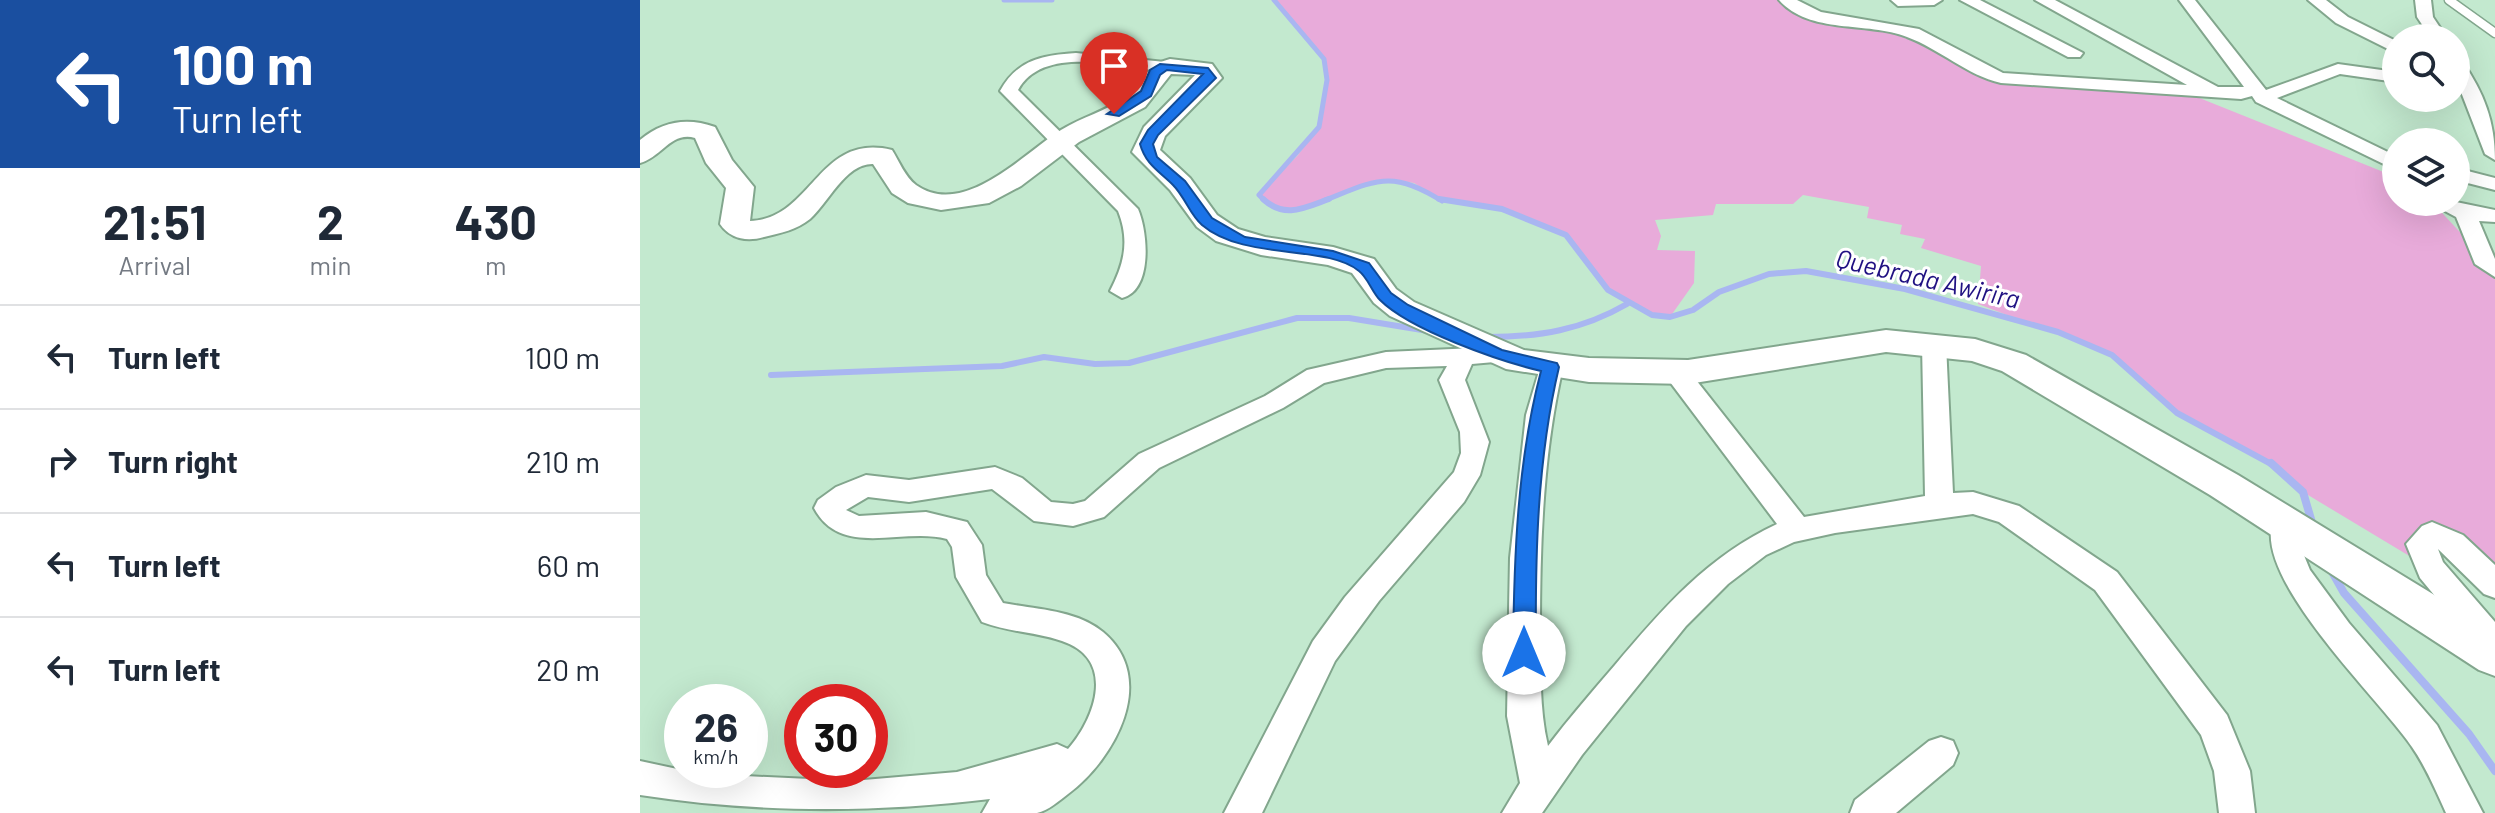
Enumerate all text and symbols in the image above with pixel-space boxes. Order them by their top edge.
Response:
map controls [2382,24,2470,216]
button: search [2382,24,2470,112]
text: 100 m [172,29,314,96]
icon: left [40,32,144,136]
pin [1080,32,1148,114]
icon: arrive [1092,44,1136,88]
text: Turn left [172,97,303,140]
button: layers [2382,128,2470,216]
text: 21:51 [103,192,206,250]
text: 2 [317,192,344,250]
text: 430 [455,192,537,250]
water label: Quebrada Awirira [1833,241,2023,314]
text: Arrival [118,249,191,280]
text: min [309,249,352,280]
text: m [485,249,507,280]
icon: left [40,335,84,379]
text: Turn left [108,339,221,375]
text: 100 m [525,339,600,375]
icon: right [40,439,84,483]
text: Turn right [108,443,238,479]
text: 210 m [526,443,600,479]
icon: left [40,543,84,587]
text: Turn left [108,547,221,583]
text: 60 m [537,547,600,583]
position arrow [1482,611,1566,695]
icon: left [40,647,84,691]
text: Turn left [108,651,221,687]
text: 20 m [536,651,600,687]
speed limit sign: 30 [784,684,888,788]
text: 26 [694,702,738,750]
text: km/h [693,744,739,768]

